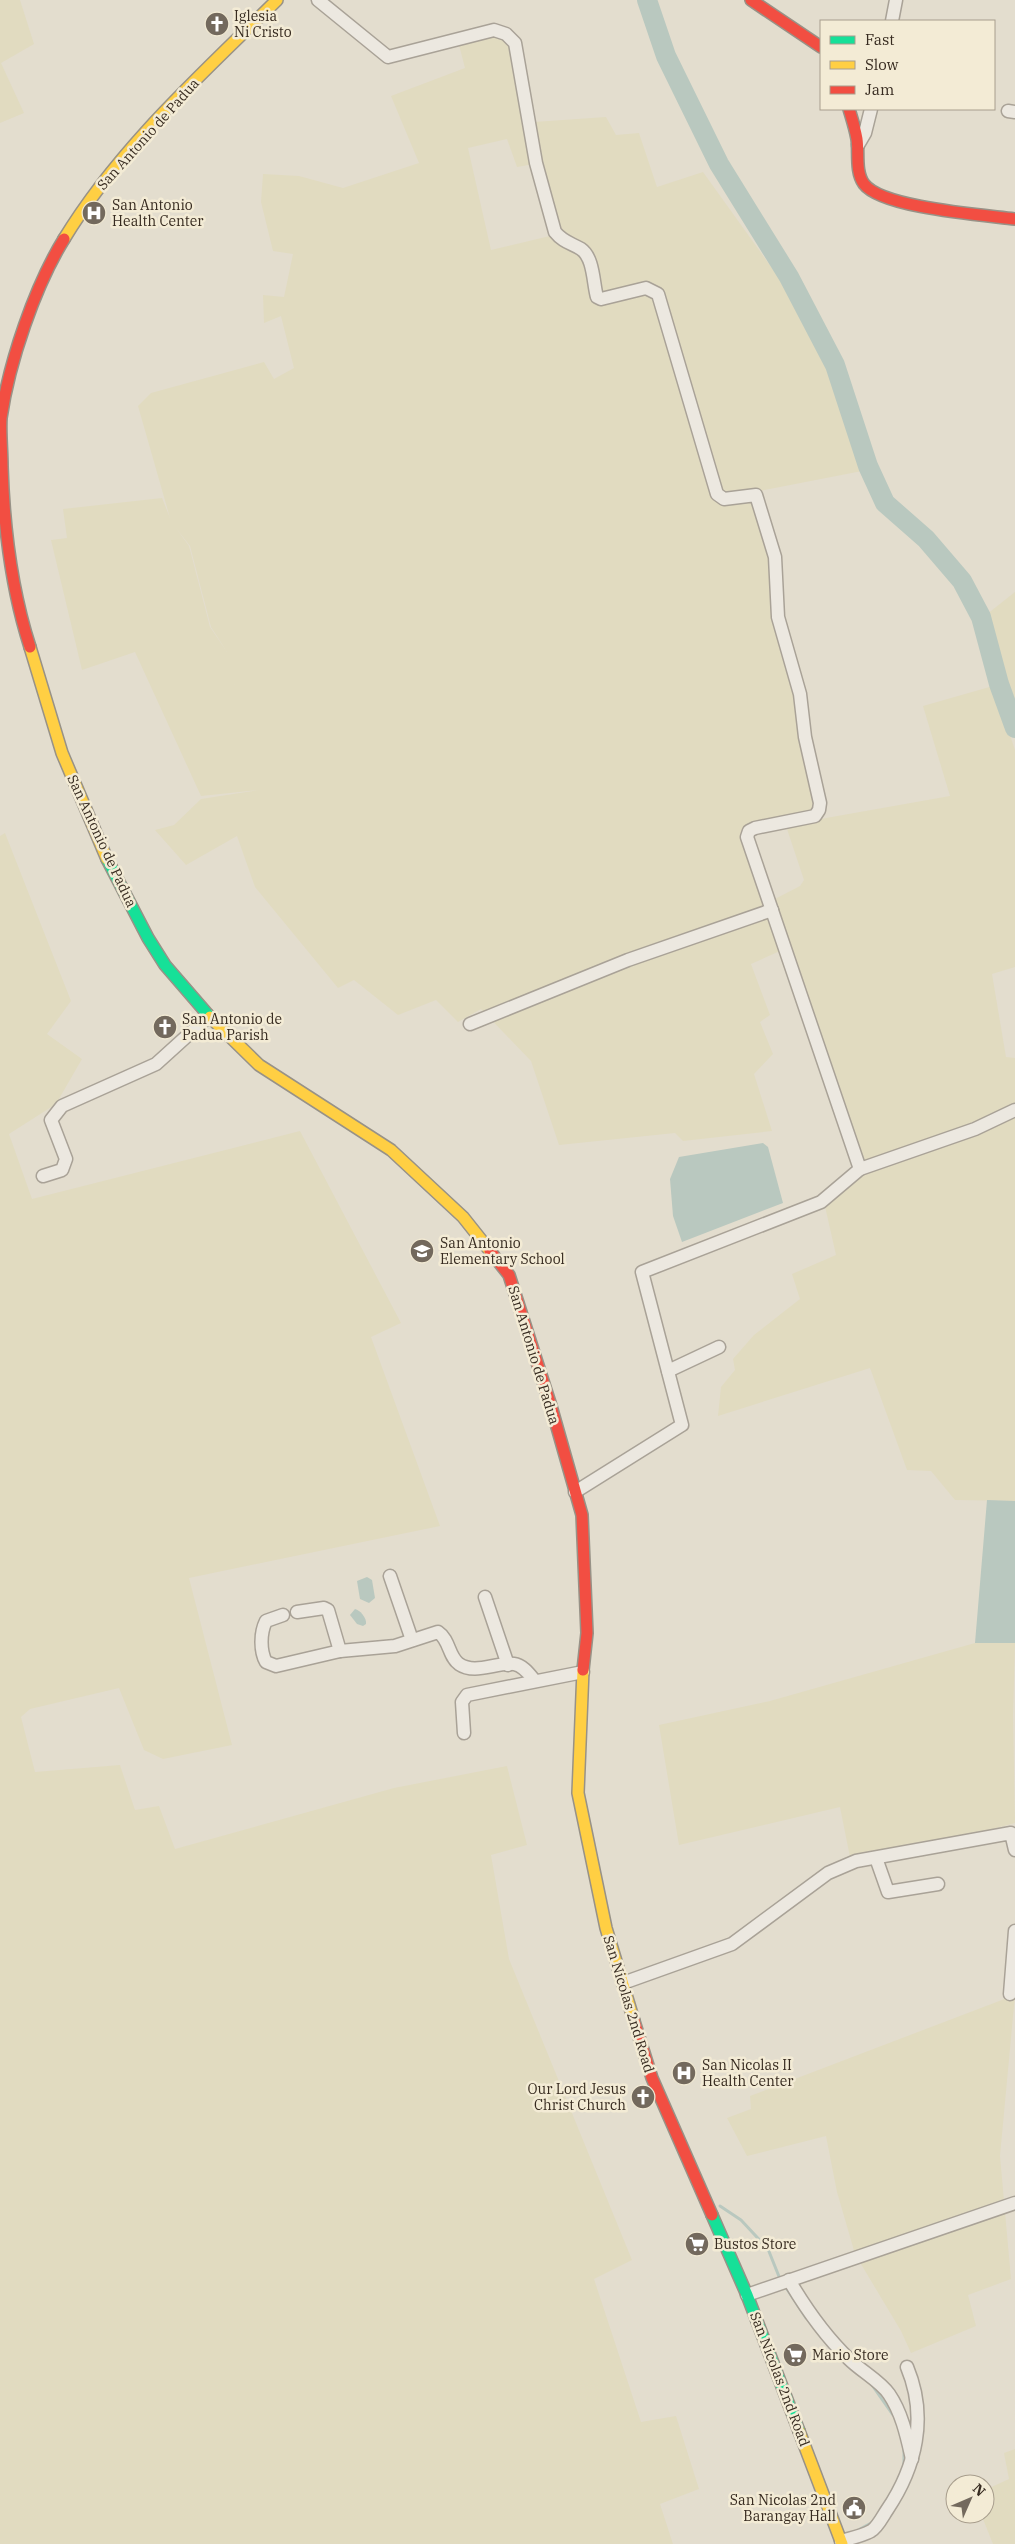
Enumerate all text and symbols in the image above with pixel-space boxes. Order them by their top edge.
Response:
place label: Iglesia Ni Cristo [234,7,292,41]
church icon: Iglesia Ni Cristo [204,11,230,37]
legend [820,20,995,110]
text: Fast [865,30,895,49]
text: Slow [865,55,899,74]
street label: San Antonio de Padua [93,74,203,194]
text: Jam [865,80,894,99]
place label: San Antonio Health Center [112,196,204,230]
hospital icon: San Antonio Health Center [81,200,107,226]
street label: San Antonio de Padua [63,772,141,910]
place label: San Antonio de Padua Parish [182,1010,282,1044]
church icon: San Antonio de Padua Parish [152,1014,178,1040]
place label: San Antonio Elementary School [440,1234,565,1268]
school or university icon: San Antonio Elementary School [409,1238,435,1264]
street label: San Antonio de Padua [504,1283,564,1427]
street label: San Nicolas 2nd Road [600,1933,659,2075]
place label: San Nicolas II Health Center [702,2056,794,2090]
hospital icon: San Nicolas II Health Center [671,2060,697,2086]
place label: Our Lord Jesus Christ Church [528,2080,626,2114]
church icon: Our Lord Jesus Christ Church [630,2084,656,2110]
supermarket icon: Bustos Store [684,2231,710,2257]
place label: Bustos Store [714,2235,796,2253]
street label: San Nicolas 2nd Road [746,2309,814,2449]
supermarket icon: Mario Store [782,2342,808,2368]
place label: Mario Store [812,2346,888,2364]
north arrow [945,2474,995,2524]
text: N [969,2480,989,2500]
place label: San Nicolas 2nd Barangay Hall [730,2491,836,2525]
public building icon: San Nicolas 2nd Barangay Hall [841,2495,867,2521]

